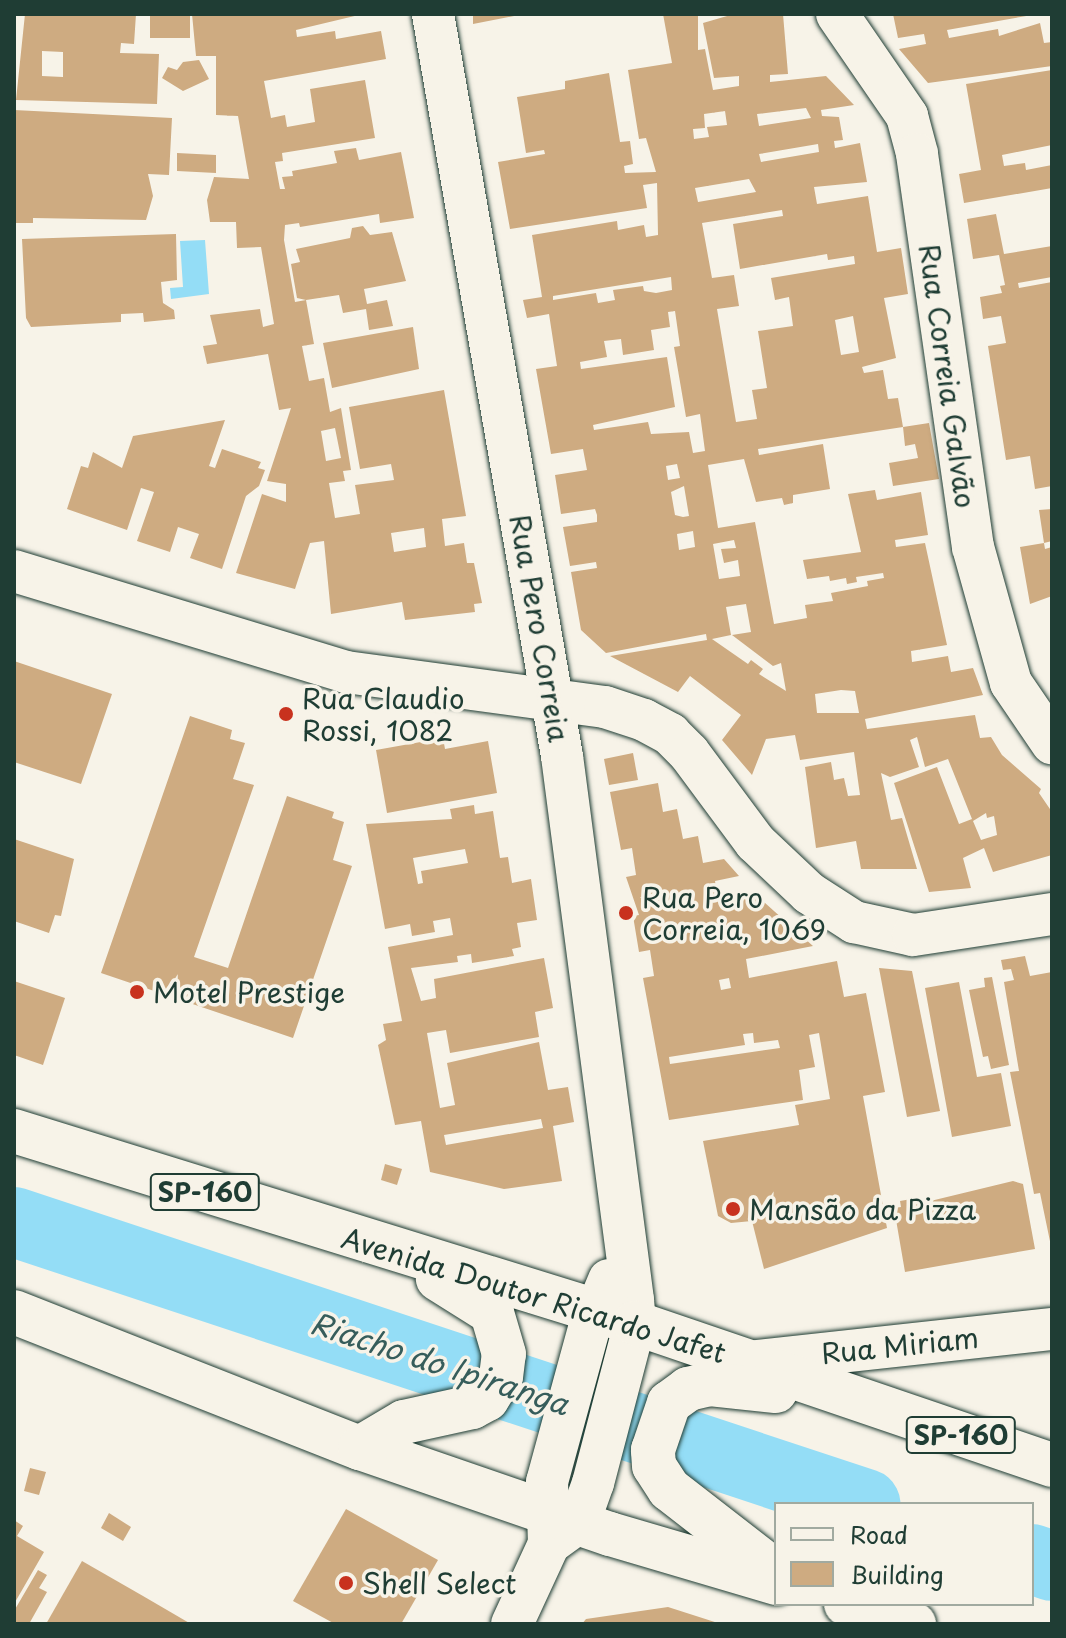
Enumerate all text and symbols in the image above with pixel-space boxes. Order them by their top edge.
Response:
street label: Rua Correia Galvão [913,242,983,510]
street label: Rua Pero Correia [503,511,577,745]
place label: Rua Claudio Rossi, 1082 [302,681,467,747]
marker: Rua Claudio Rossi, 1082 [277,705,295,723]
place label: Rua Pero Correia, 1069 [642,880,826,946]
marker: Rua Pero Correia, 1069 [617,904,635,922]
place label: Motel Prestige [153,975,345,1009]
marker: Motel Prestige [128,983,146,1001]
road number: SP-160 [149,1170,261,1214]
place label: Mansão da Pizza [749,1192,976,1226]
marker: Mansão da Pizza [724,1200,742,1218]
street label: Avenida Doutor Ricardo Jafet [337,1220,731,1370]
water label: Riacho do Ipiranga [306,1304,574,1422]
street label: Rua Miriam [819,1320,981,1370]
road number: SP-160 [905,1413,1017,1457]
legend [774,1502,1034,1606]
text: Road [850,1516,908,1552]
text: Building [850,1556,944,1592]
place label: Shell Select [362,1566,519,1600]
marker: Shell Select [337,1574,355,1592]

